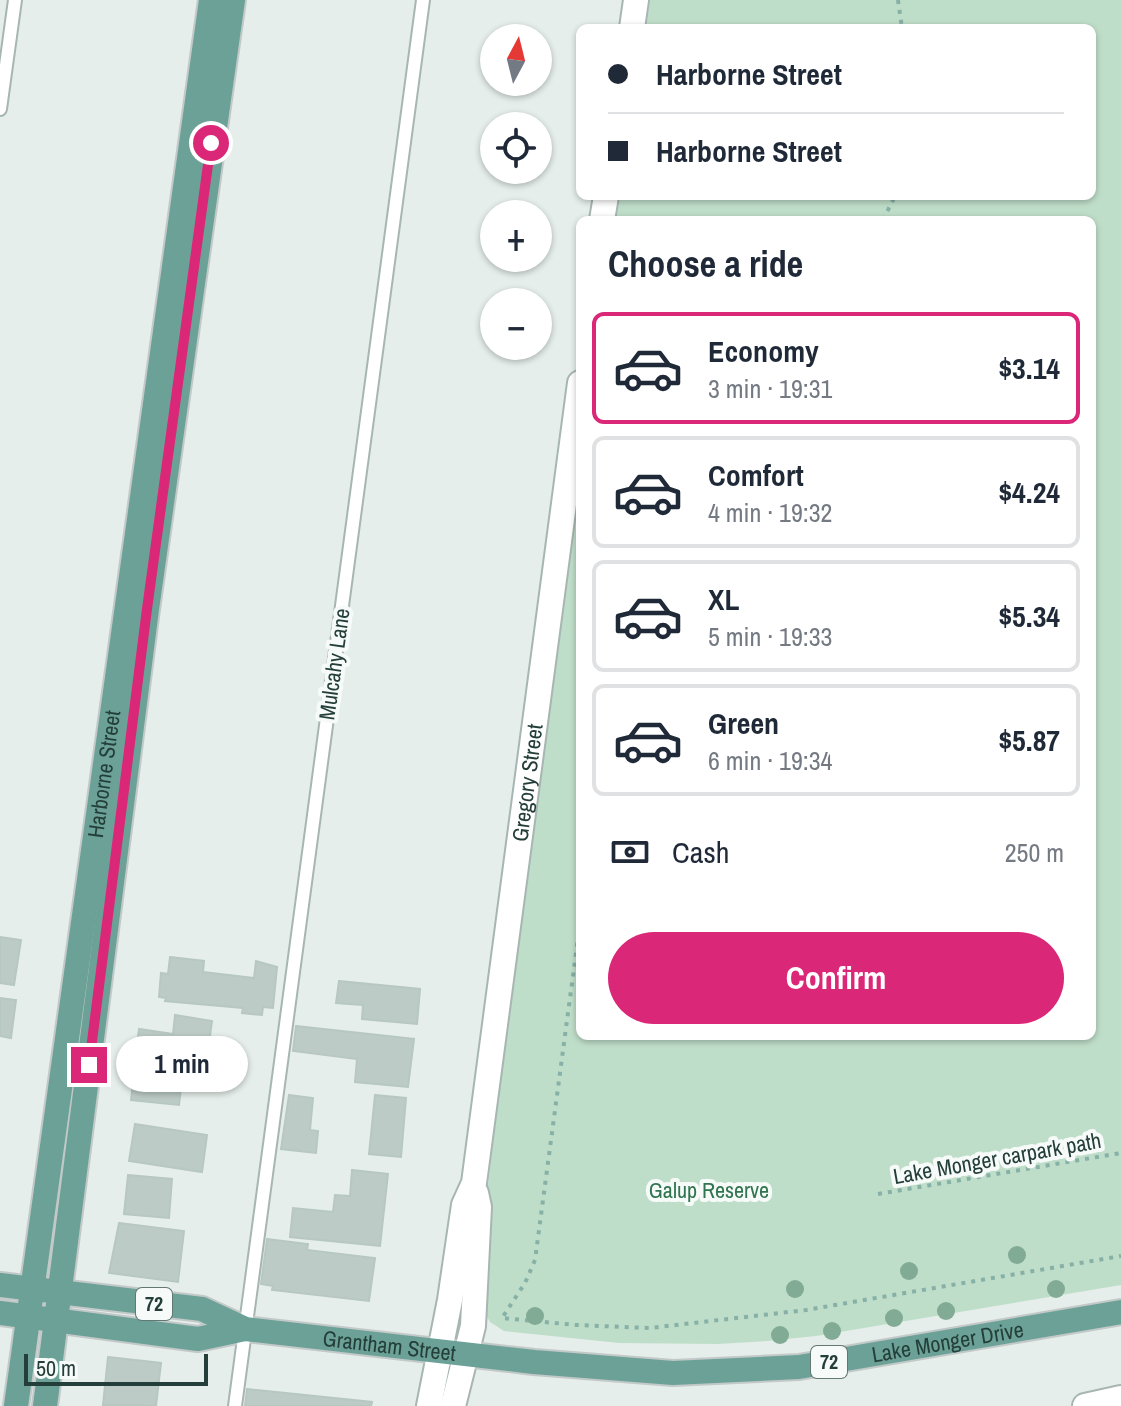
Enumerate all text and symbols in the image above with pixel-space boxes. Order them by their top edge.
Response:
north arrow [480,24,552,96]
map controls [480,24,552,360]
text: Harborne Street [656,54,842,94]
button: locate [480,112,552,184]
route start [193,125,229,161]
text: Harborne Street [656,131,842,171]
button: + [480,200,552,272]
text: Choose a ride [608,240,803,288]
button: − [480,288,552,360]
text: Economy [708,331,819,371]
icon: car [612,332,684,404]
text: $3.14 [998,348,1060,388]
text: 3 min · 19:31 [708,371,832,406]
text: Comfort [708,455,804,495]
icon: car [612,456,684,528]
text: $4.24 [998,472,1060,512]
text: 4 min · 19:32 [708,495,832,530]
text: XL [708,579,739,619]
icon: car [612,580,684,652]
text: $5.34 [998,596,1060,636]
street label: Mulcahy Lane [311,606,357,722]
text: 5 min · 19:33 [708,619,832,654]
text: Green [708,703,779,743]
icon: car [612,704,684,776]
street label: Harborne Street [80,708,127,840]
text: $5.87 [998,720,1060,760]
street label: Gregory Street [504,722,550,843]
text: 6 min · 19:34 [708,743,832,778]
icon: cash [608,830,652,874]
text: Cash [672,832,729,872]
text: 250 m [1005,835,1064,870]
button: Confirm [608,932,1064,1024]
callout: 1 min [117,1037,249,1093]
text: 1 min [154,1046,210,1081]
route end [71,1047,107,1083]
street label: Lake Monger carpark path [891,1125,1103,1191]
park label: Galup Reserve [649,1175,769,1205]
road number: 72 [136,1288,172,1320]
street label: Lake Monger Drive [869,1314,1026,1369]
street label: Grantham Street [321,1323,457,1368]
road number: 72 [811,1346,847,1378]
scale bar [24,1350,208,1386]
text: 50 m [36,1353,76,1383]

